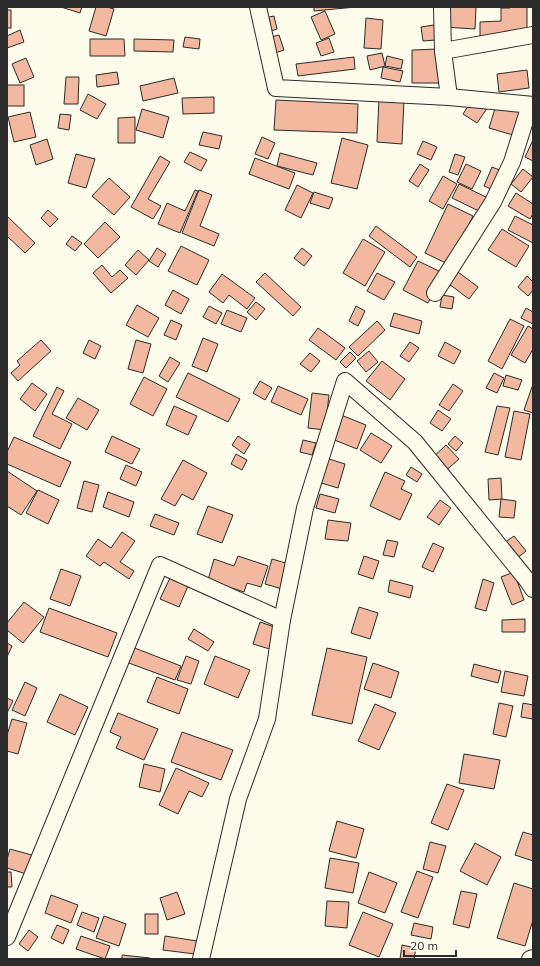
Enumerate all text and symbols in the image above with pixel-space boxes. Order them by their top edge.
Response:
scale bar [404,932,456,958]
text: 20 m [410,938,438,953]

